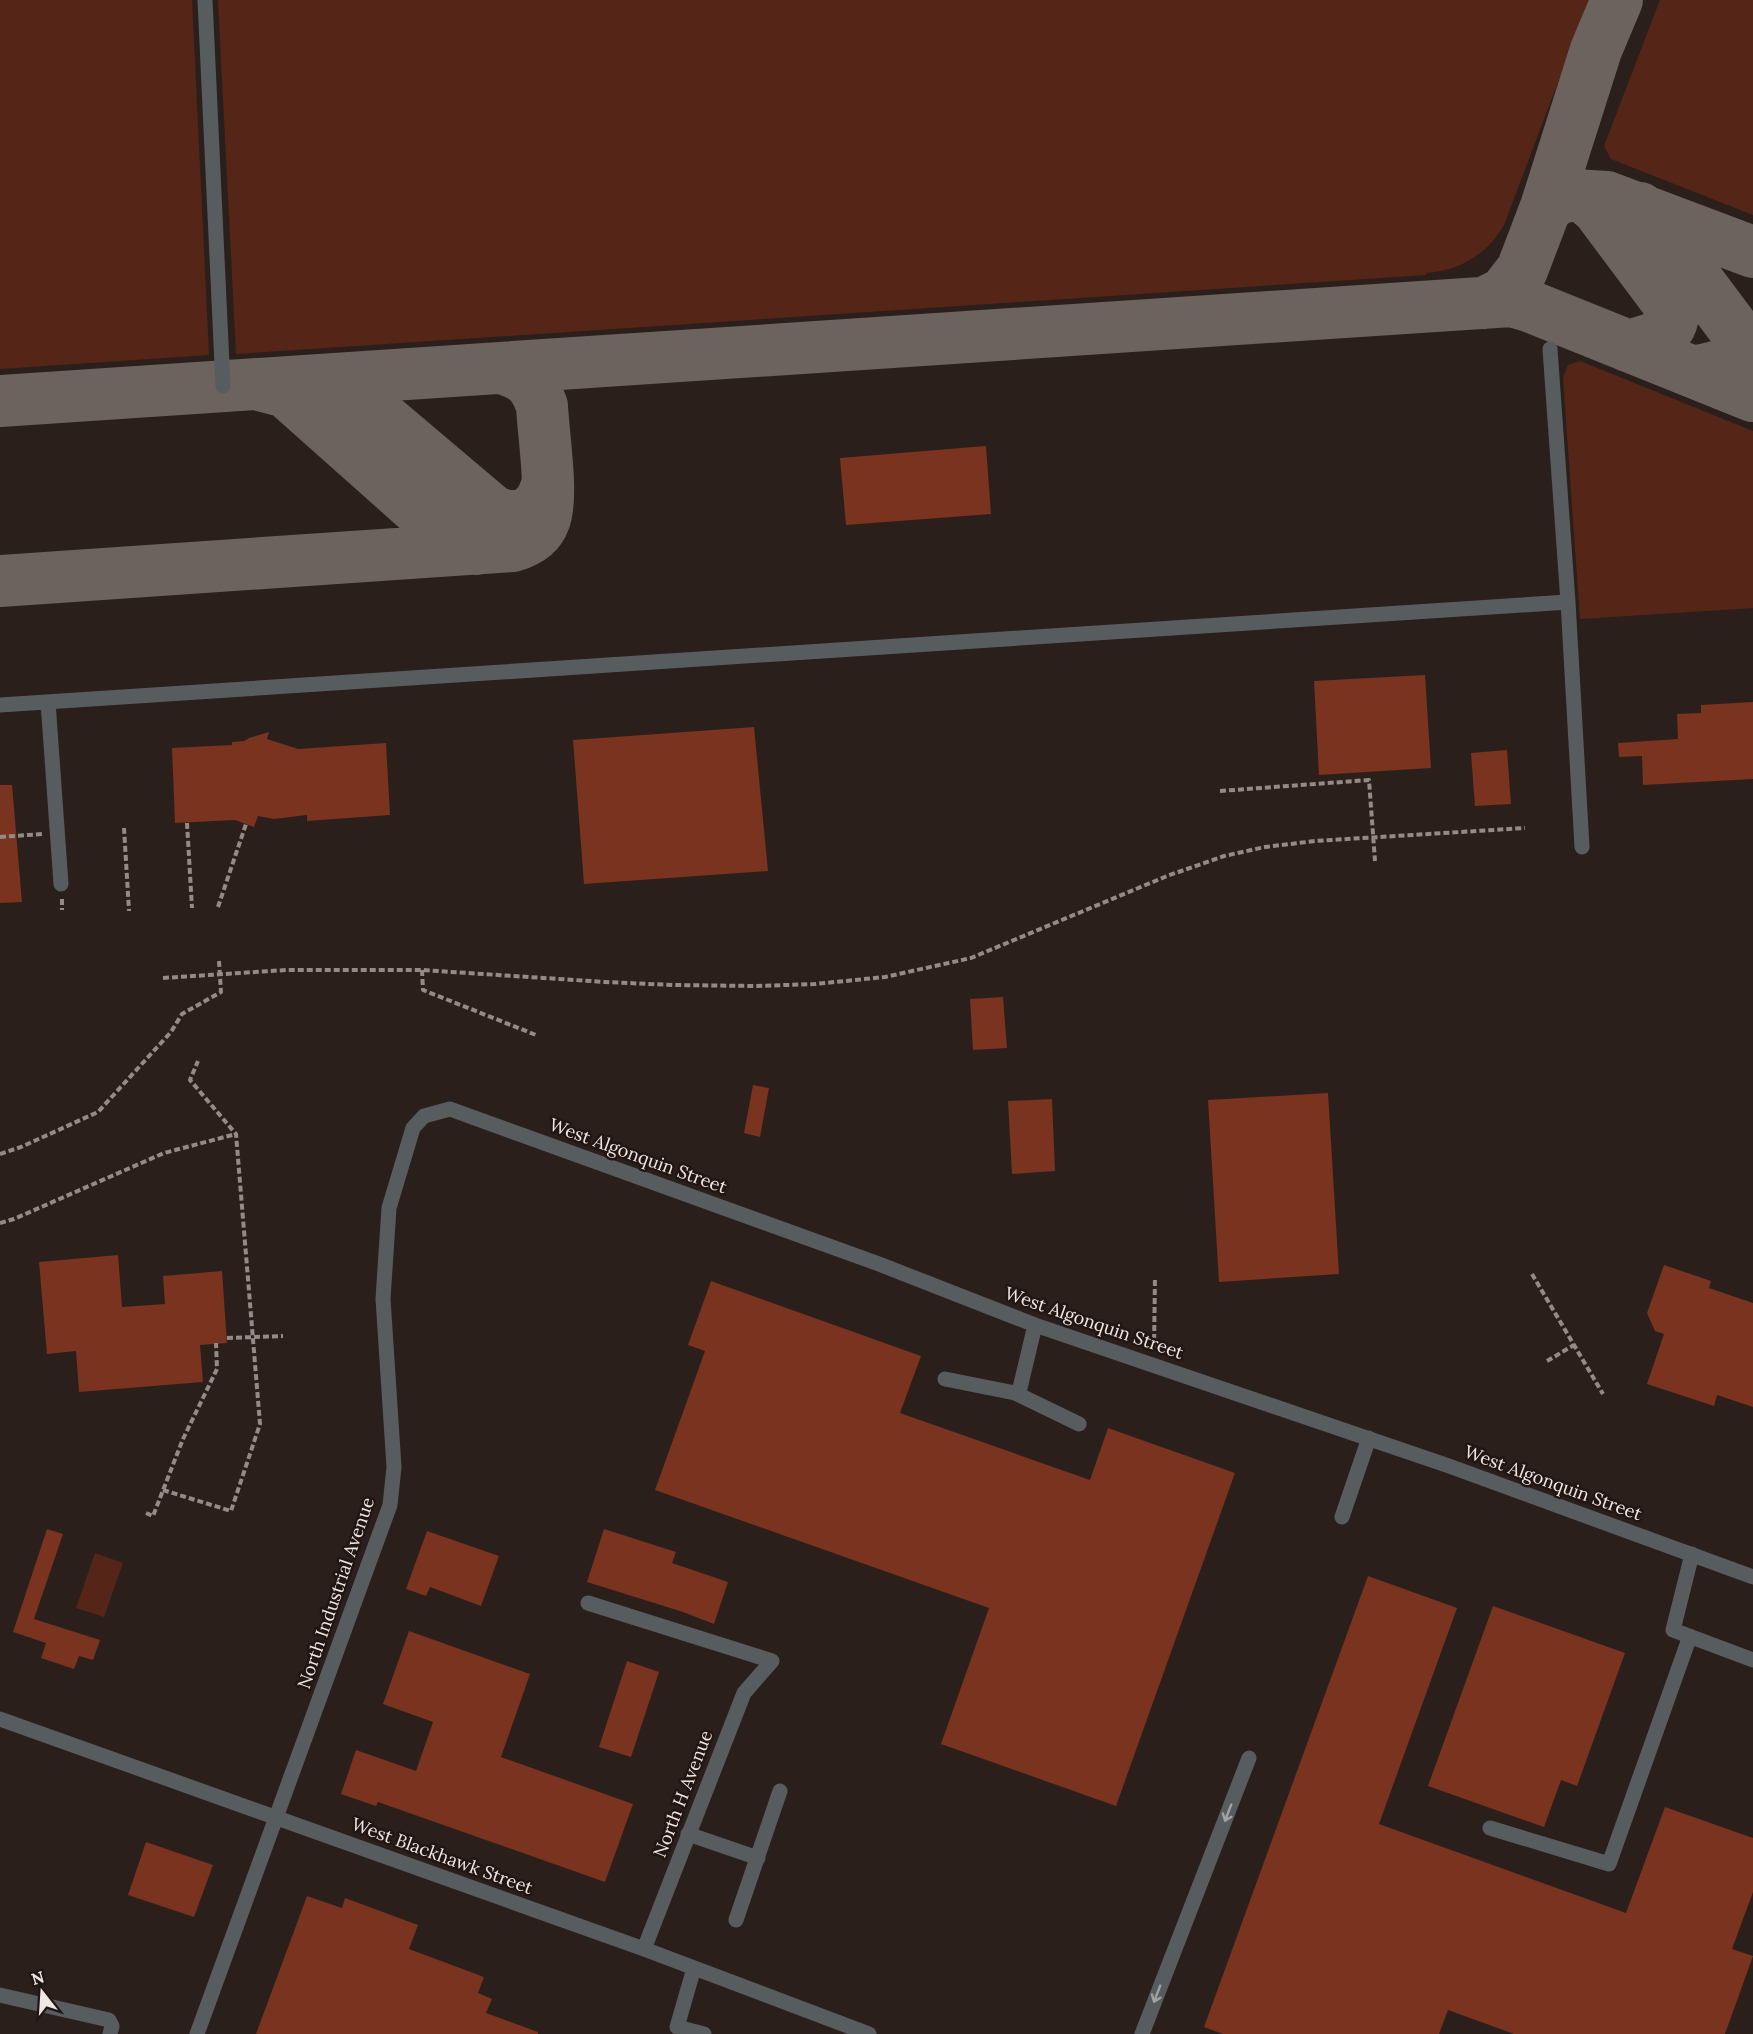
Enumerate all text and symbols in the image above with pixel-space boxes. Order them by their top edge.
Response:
street label: West Algonquin Street [546,1113,730,1198]
street label: West Algonquin Street [1002,1281,1187,1364]
street label: West Algonquin Street [1461,1440,1645,1525]
street label: North Industrial Avenue [292,1494,379,1692]
street label: North H Avenue [648,1727,717,1861]
one-way arrow [1222,1803,1233,1821]
street label: West Blackhawk Street [348,1812,536,1899]
north arrow [12,1962,72,2022]
text: N [29,1966,46,1989]
one-way arrow [1151,1985,1162,2003]

